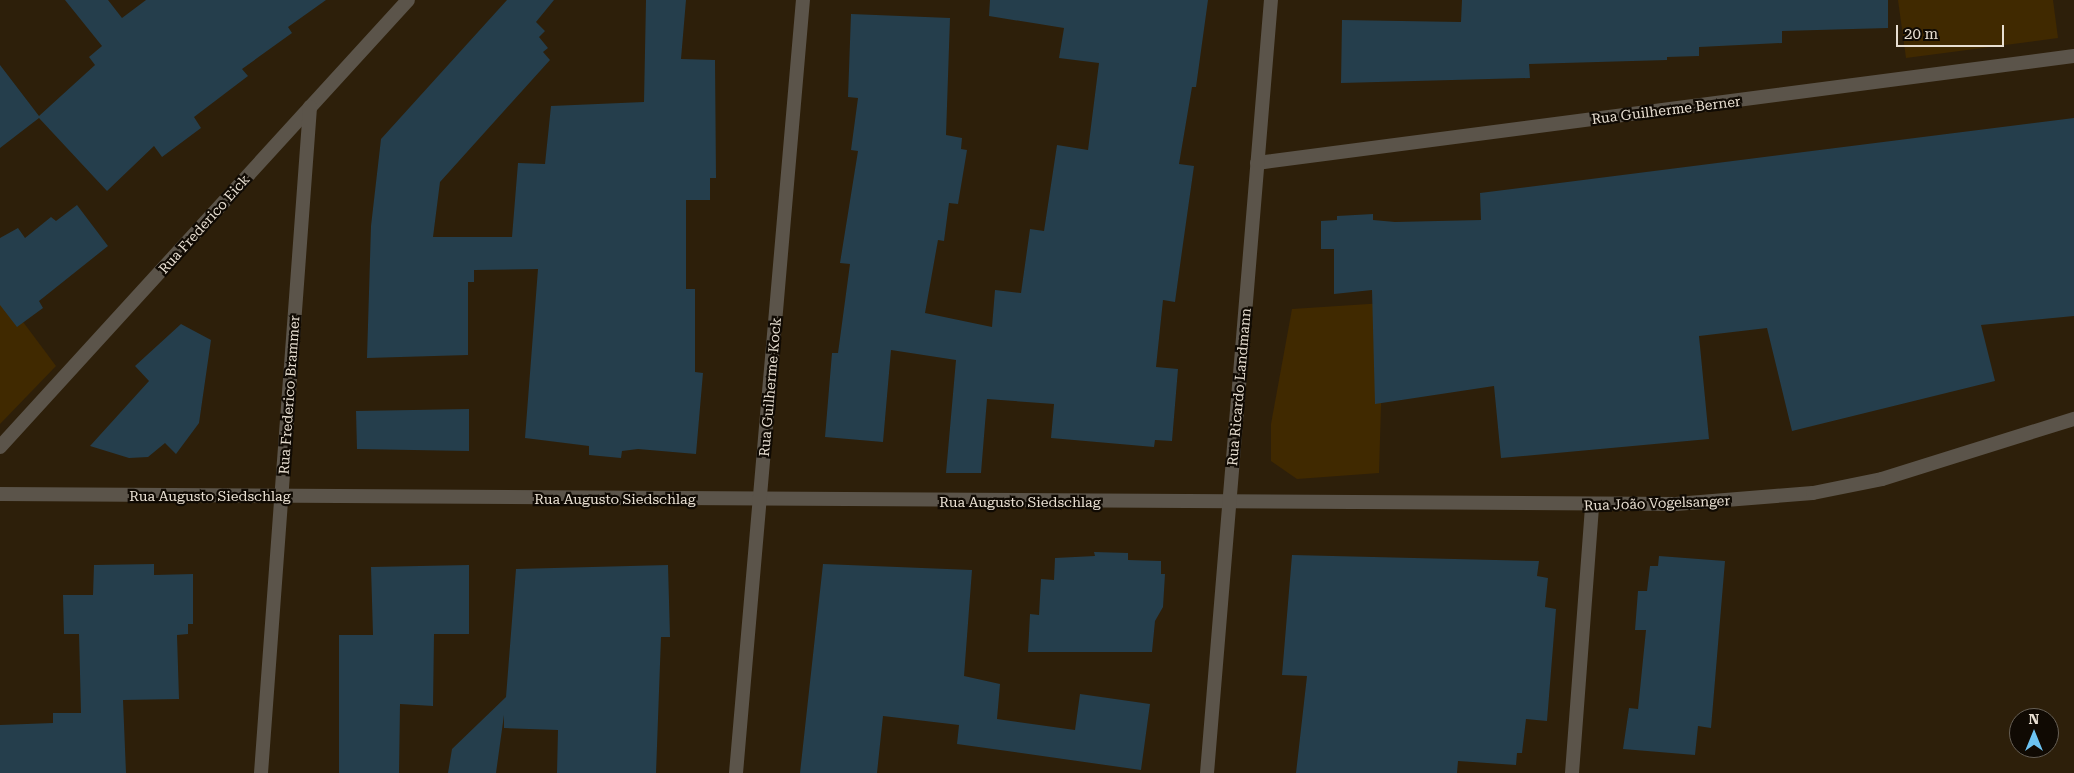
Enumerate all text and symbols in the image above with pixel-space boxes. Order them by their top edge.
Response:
scale bar [1899,15,2006,47]
text: 20 m [1904,25,1938,43]
street label: Rua Guilherme Berner [1591,93,1741,127]
street label: Rua Frederico Eick [155,171,253,277]
street label: Rua Ricardo Landmann [1224,307,1254,467]
street label: Rua Frederico Brammer [275,315,303,475]
street label: Rua Guilherme Kock [756,317,784,457]
street label: Rua Augusto Siedschlag [129,488,291,504]
street label: Rua Augusto Siedschlag [534,491,696,507]
street label: Rua João Vogelsanger [1584,492,1730,514]
street label: Rua Augusto Siedschlag [939,494,1101,510]
north arrow [2009,708,2059,758]
text: N [2029,711,2039,727]

